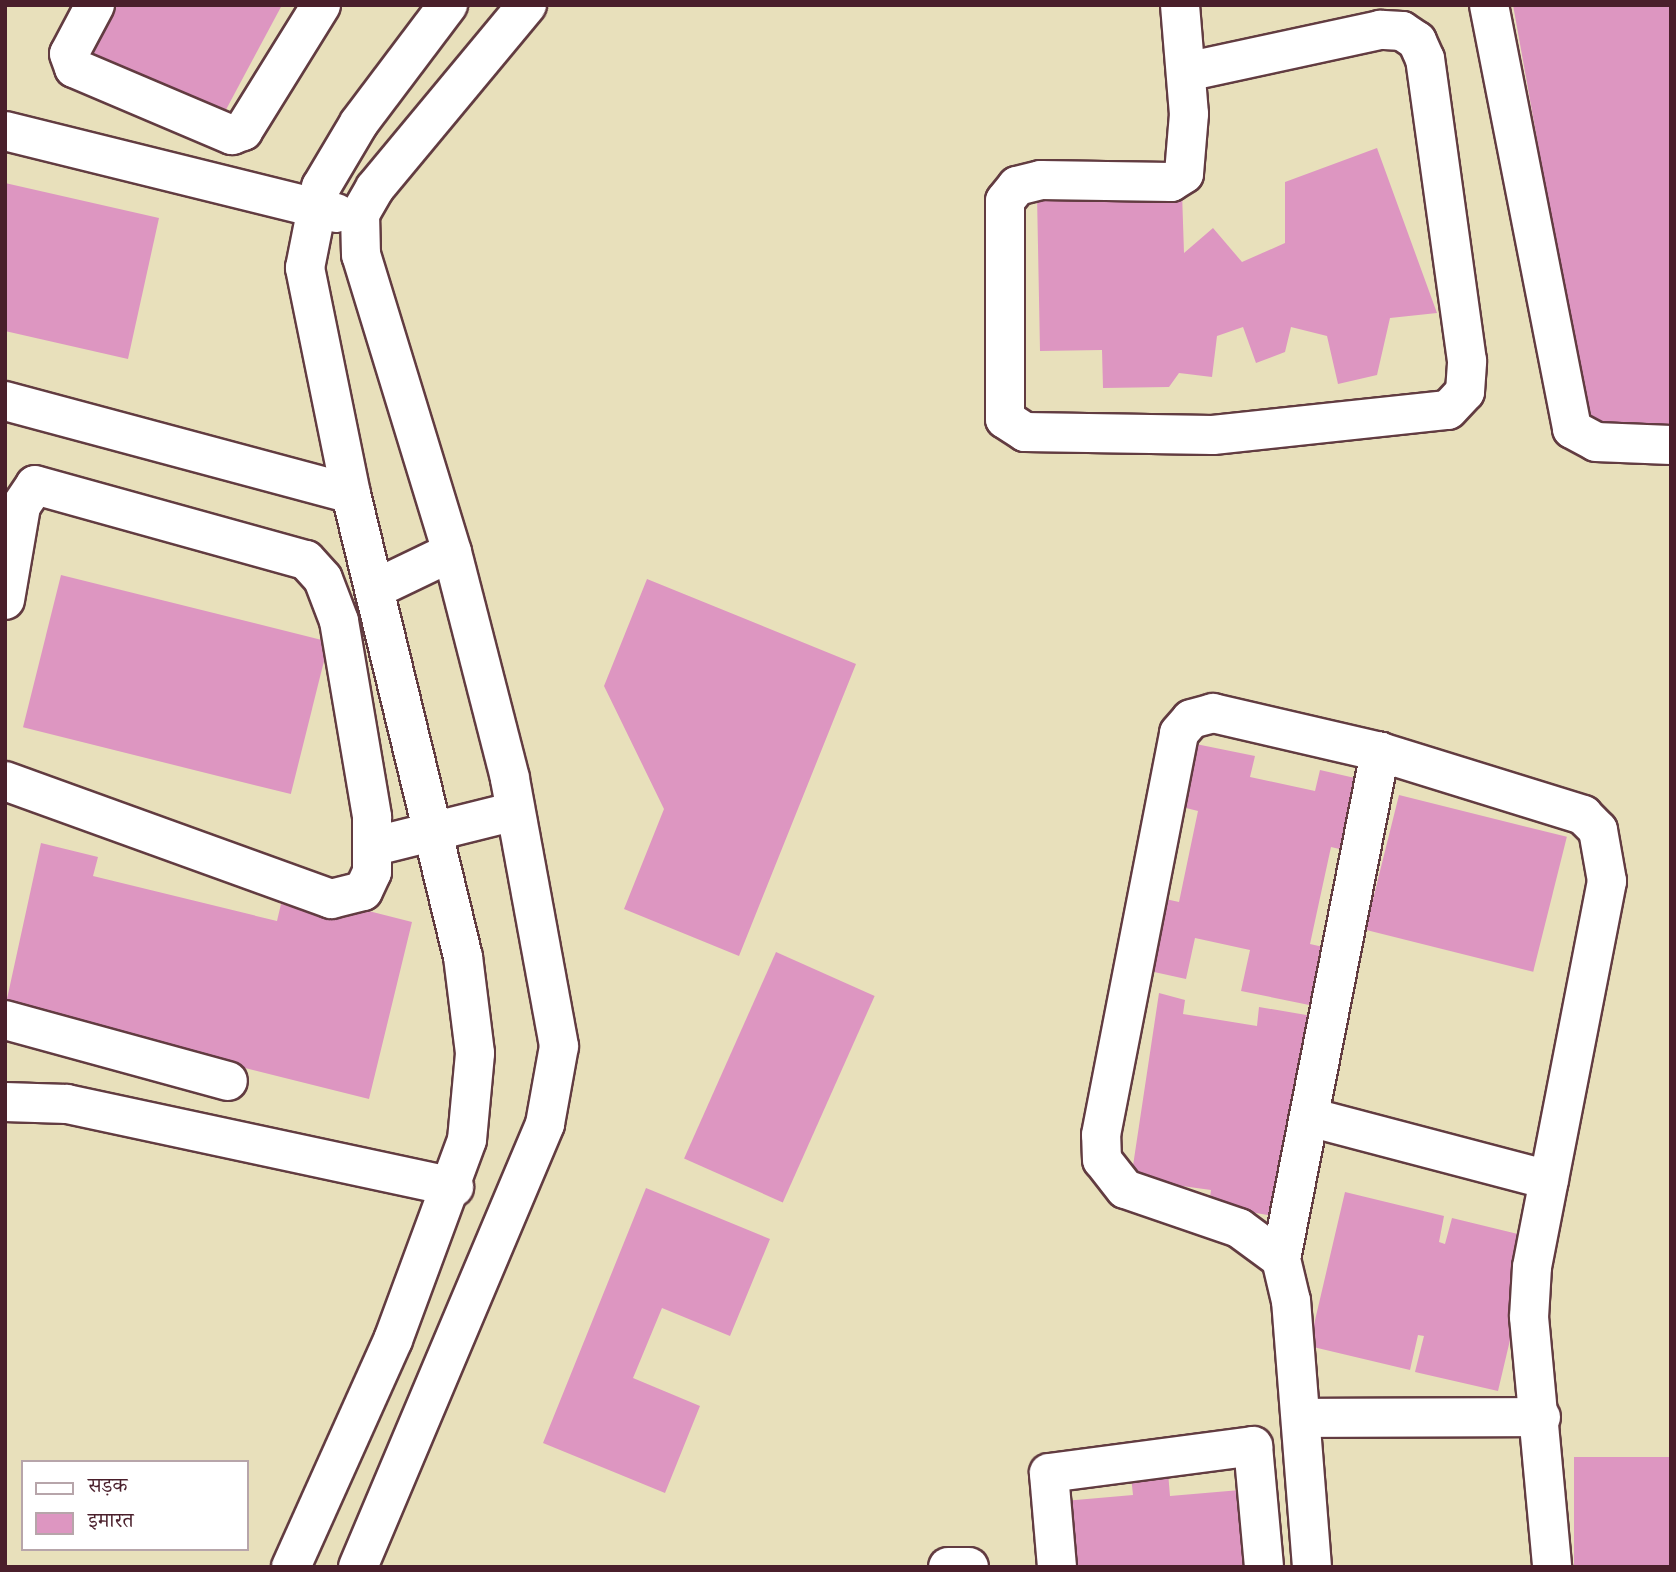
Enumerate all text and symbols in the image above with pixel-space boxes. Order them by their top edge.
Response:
legend [21,1460,248,1551]
text: सड़क [88,1472,127,1499]
text: इमारत [88,1507,134,1534]

